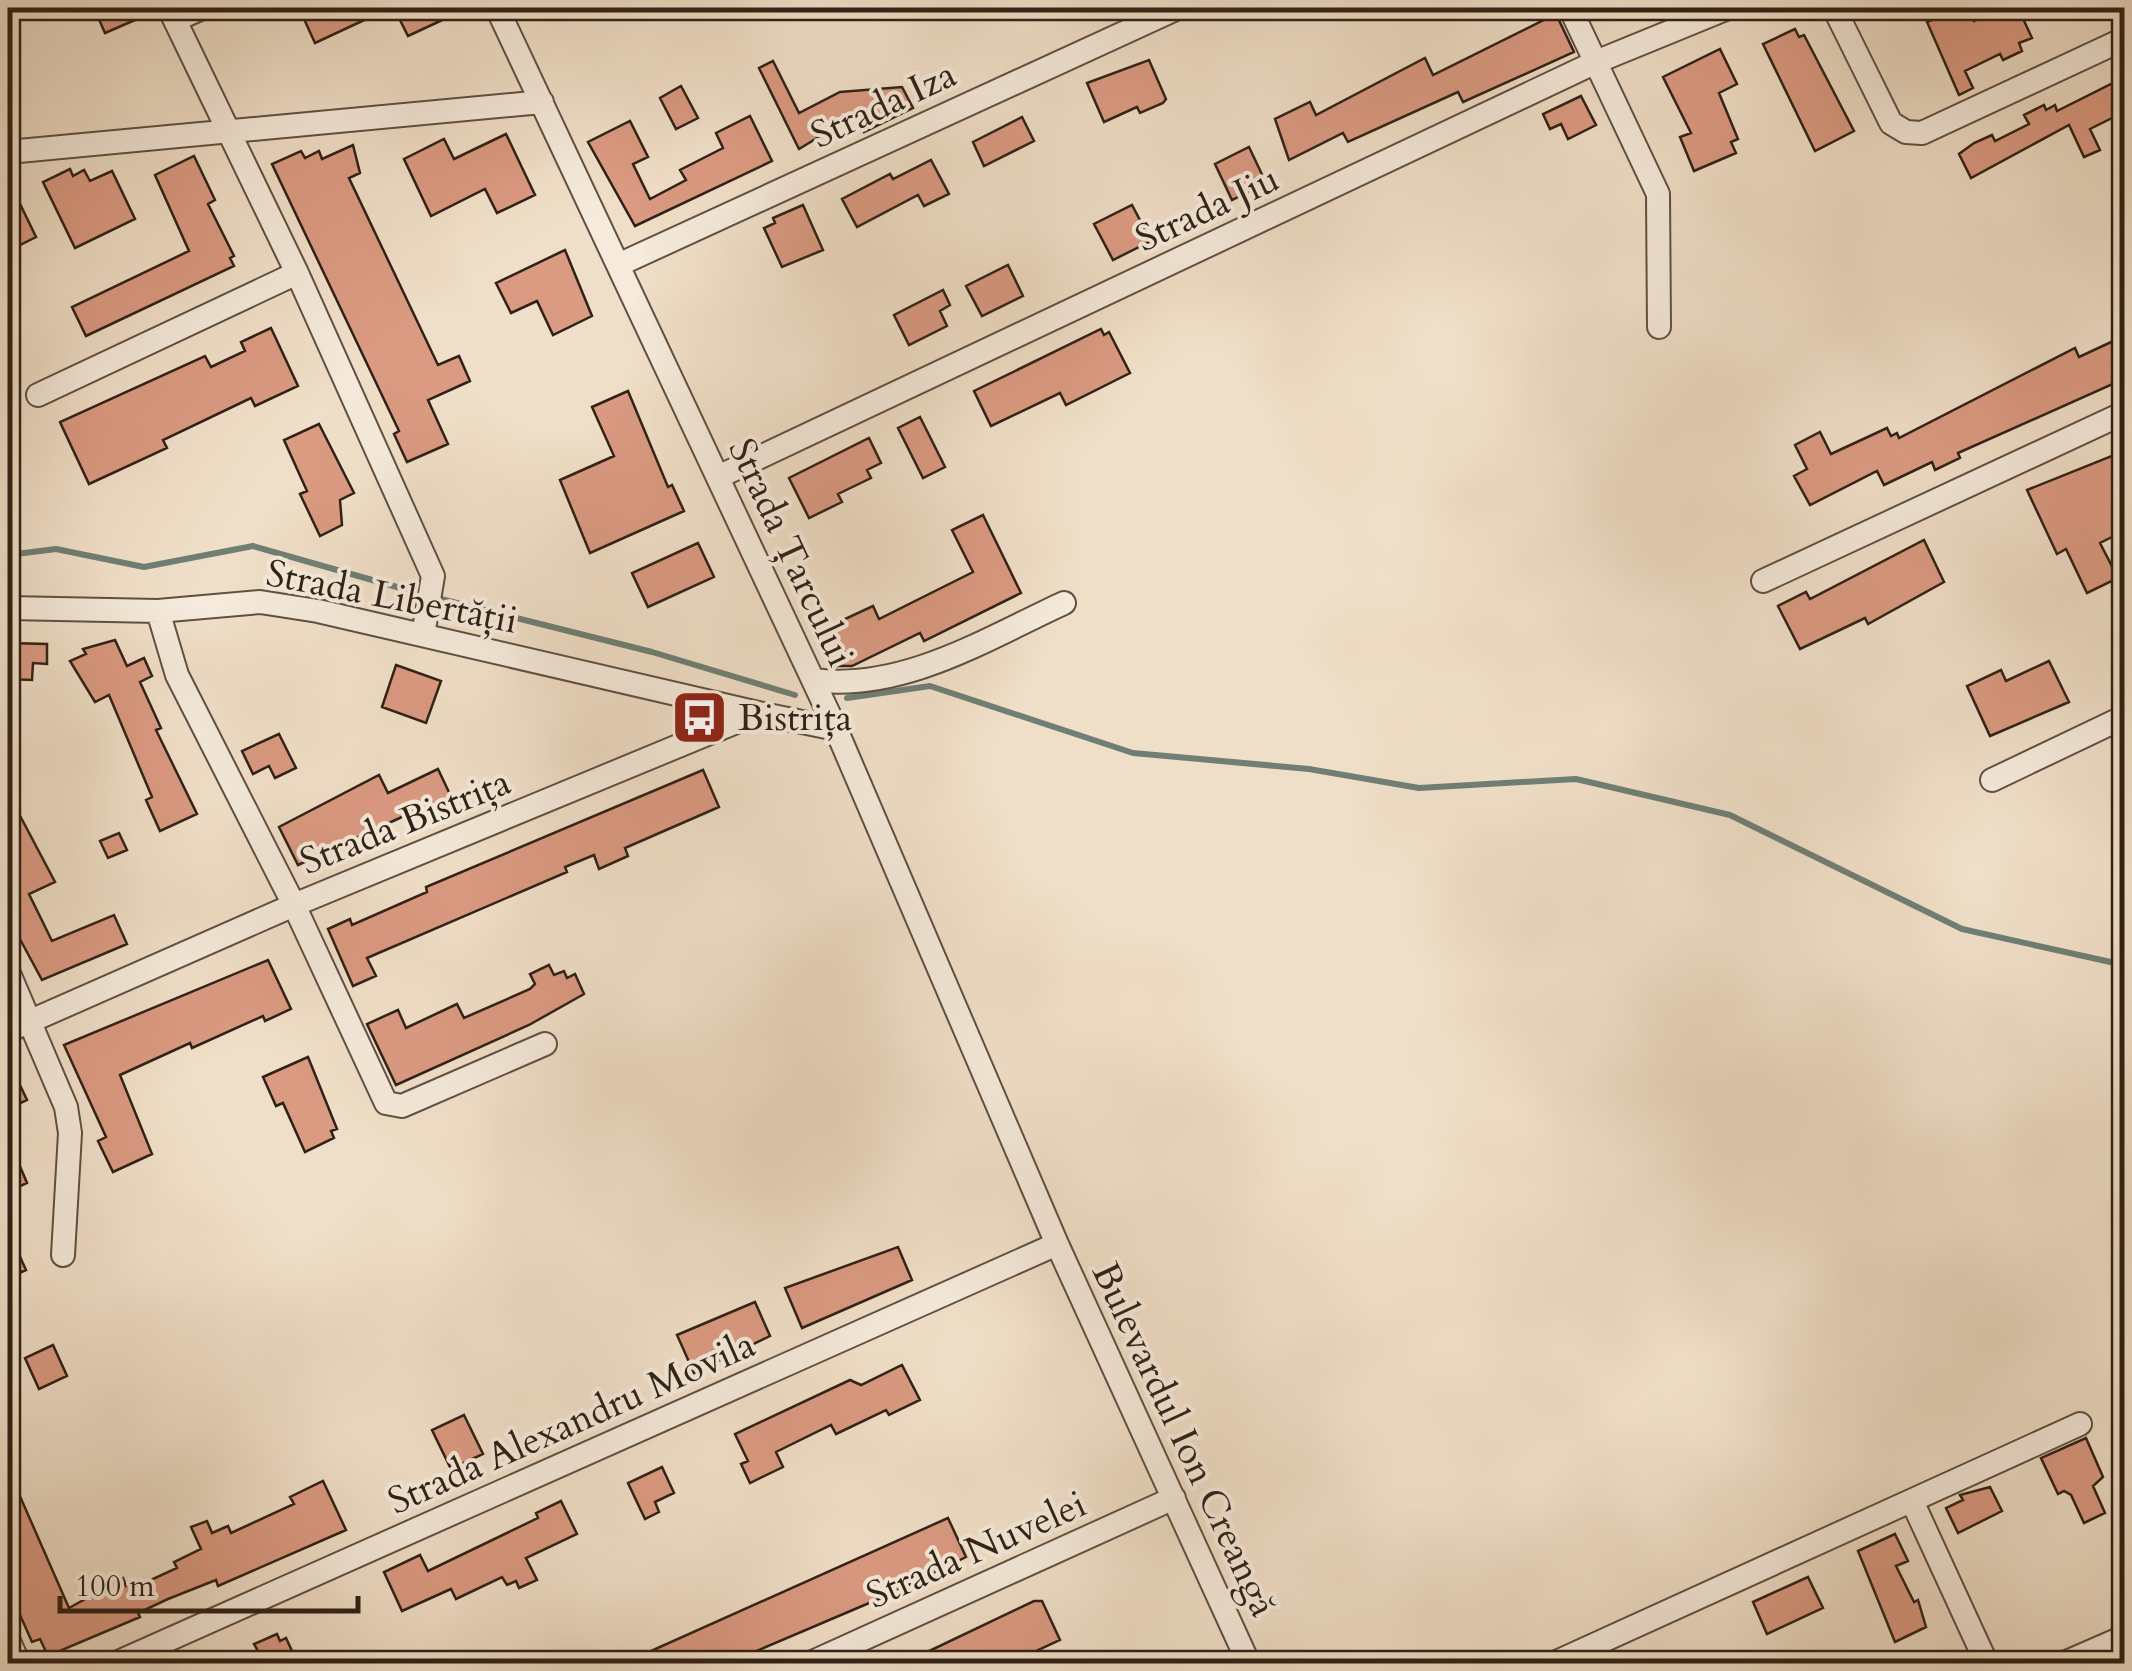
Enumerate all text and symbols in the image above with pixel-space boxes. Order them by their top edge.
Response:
street label: Strada Iza [802,49,964,161]
street label: Strada Jiu [1127,153,1288,265]
street label: Strada Țarcului [716,430,867,675]
street label: Strada Libertății [262,547,522,647]
bus stop icon: Bistrița [669,687,729,747]
place label: Bistrița [738,692,852,744]
street label: Strada Bistrița [293,756,518,888]
street label: Bulevardul Ion Creangă [1079,1254,1289,1625]
street label: Strada Alexandru Movila [380,1319,763,1527]
street label: Strada Nuvelei [858,1478,1095,1622]
scale bar [60,1551,358,1613]
text: 100 m [75,1566,155,1607]

